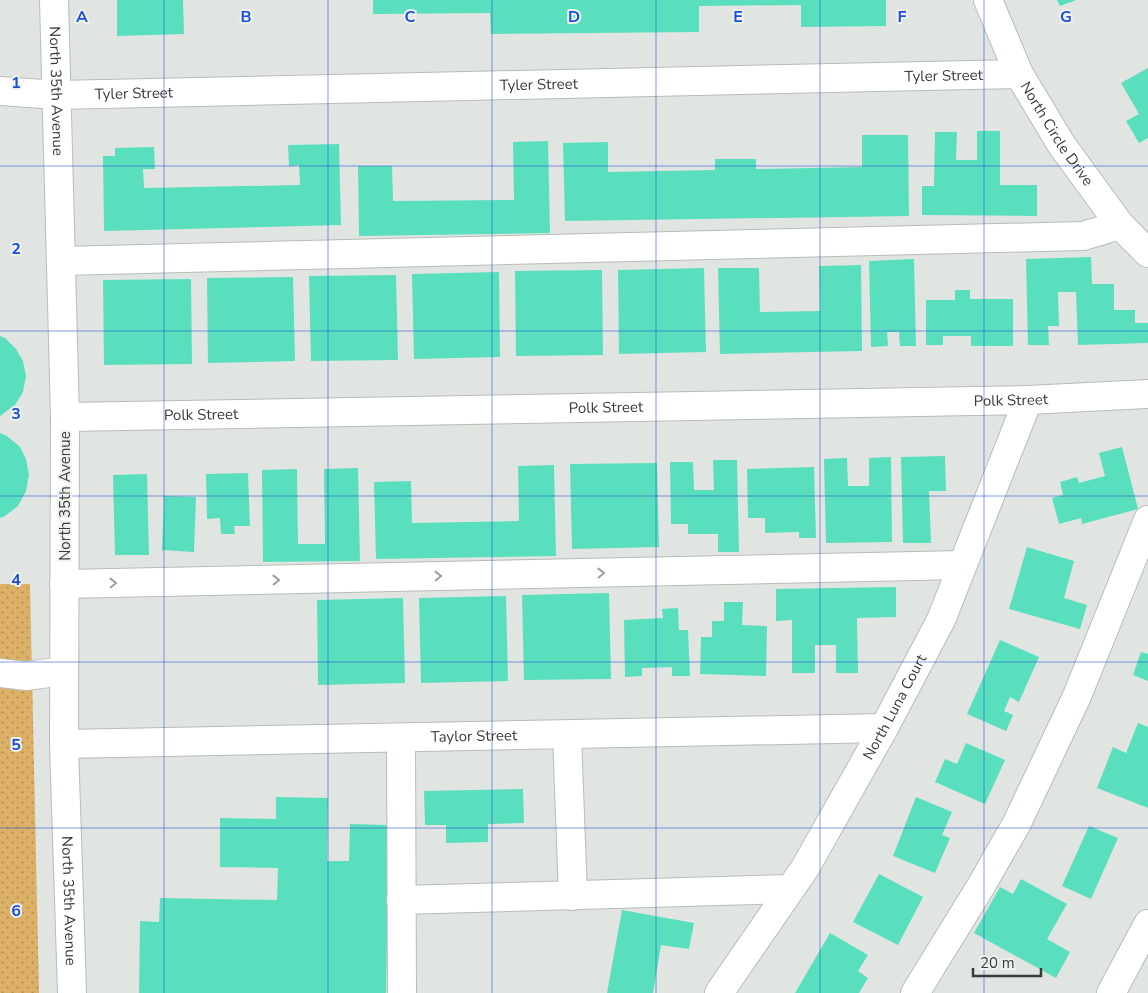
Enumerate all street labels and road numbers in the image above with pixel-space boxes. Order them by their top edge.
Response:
street label: North 35th Avenue [45,26,68,156]
street label: Tyler Street [904,65,984,86]
street label: Tyler Street [499,74,579,95]
street label: North Circle Drive [1016,78,1098,190]
street label: Tyler Street [94,82,174,104]
street label: Polk Street [974,389,1049,411]
street label: Polk Street [569,397,644,418]
street label: Polk Street [164,404,239,425]
street label: North 35th Avenue [55,431,75,561]
street label: North Luna Court [858,650,931,763]
street label: Taylor Street [431,725,518,747]
street label: North 35th Avenue [57,836,81,966]

